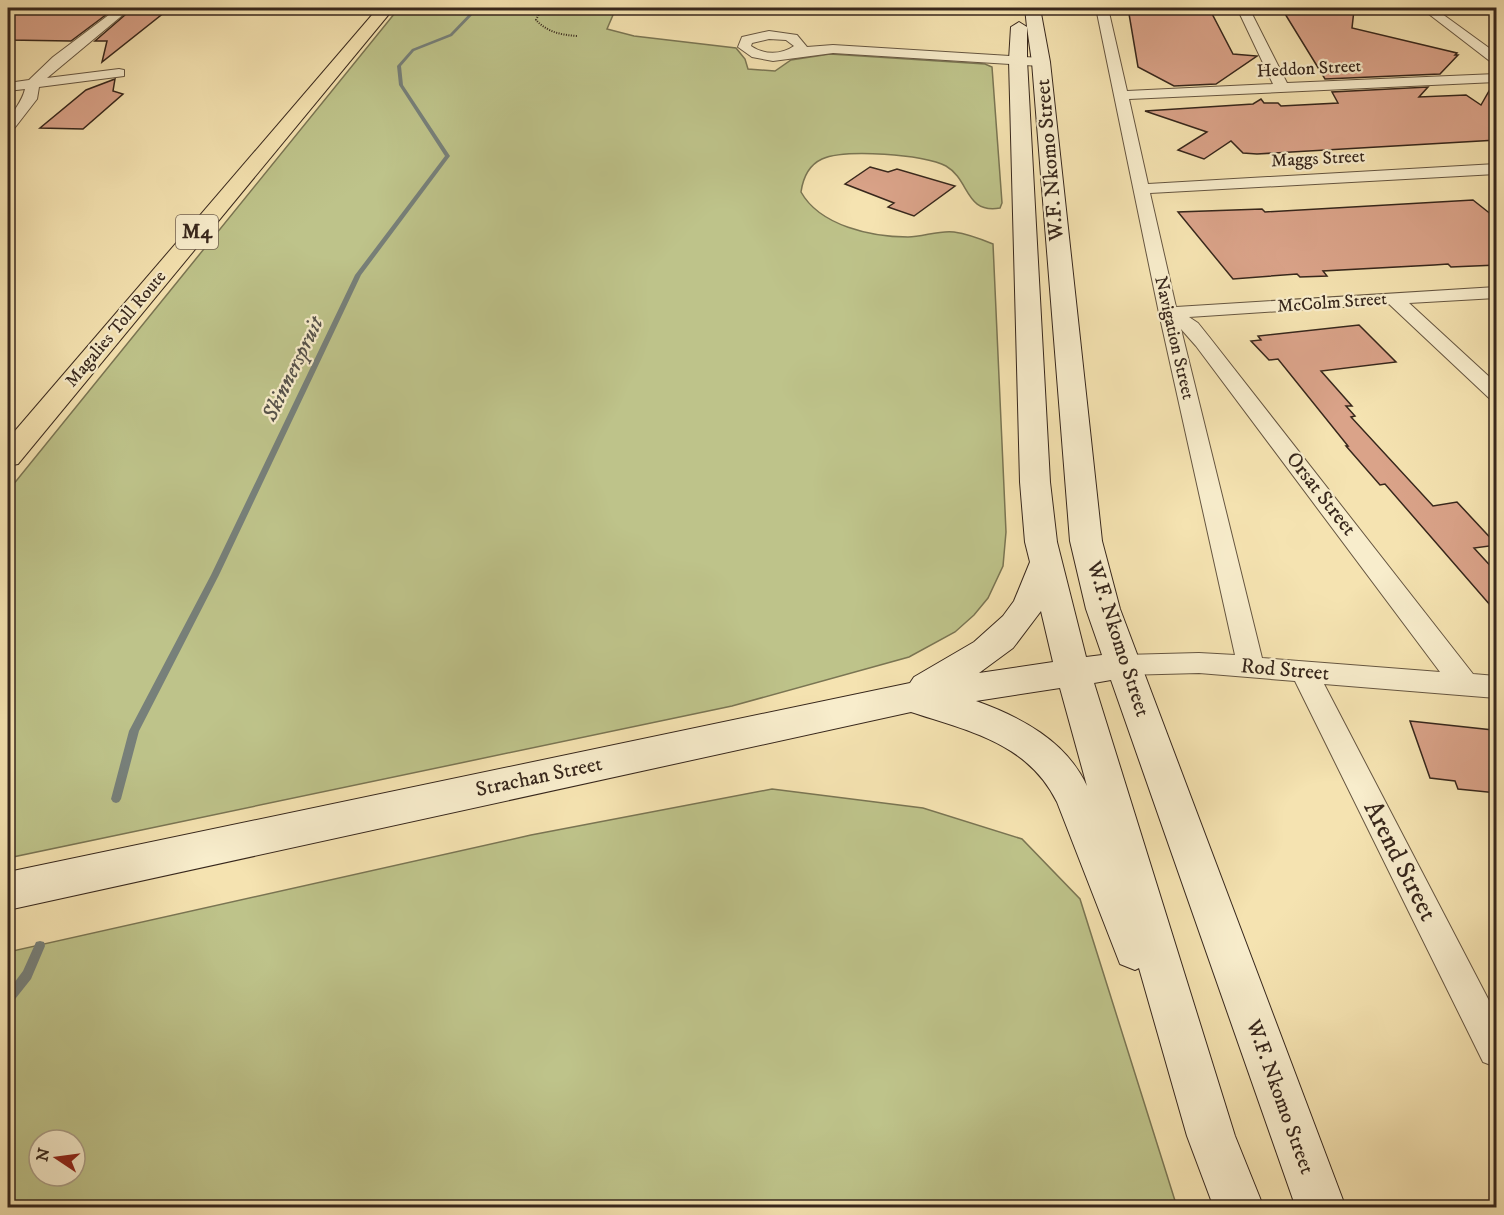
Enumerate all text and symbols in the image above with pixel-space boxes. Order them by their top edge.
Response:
street label: Heddon Street [1256,55,1362,83]
street label: W.F. Nkomo Street [1030,78,1070,243]
street label: Maggs Street [1270,146,1366,172]
road number: M4 [176,215,218,249]
street label: Magalies Toll Route [61,266,171,392]
street label: Navigation Street [1149,274,1199,402]
street label: McColm Street [1276,288,1388,318]
water label: Skinnerspruit [256,311,330,426]
street label: Orsat Street [1280,447,1362,541]
street label: W.F. Nkomo Street [1080,557,1156,720]
street label: Rod Street [1240,653,1331,687]
street label: Strachan Street [473,751,605,803]
street label: Arend Street [1356,795,1444,927]
street label: W.F. Nkomo Street [1240,1015,1320,1178]
north arrow [27,1128,87,1188]
text: N [32,1146,55,1164]

